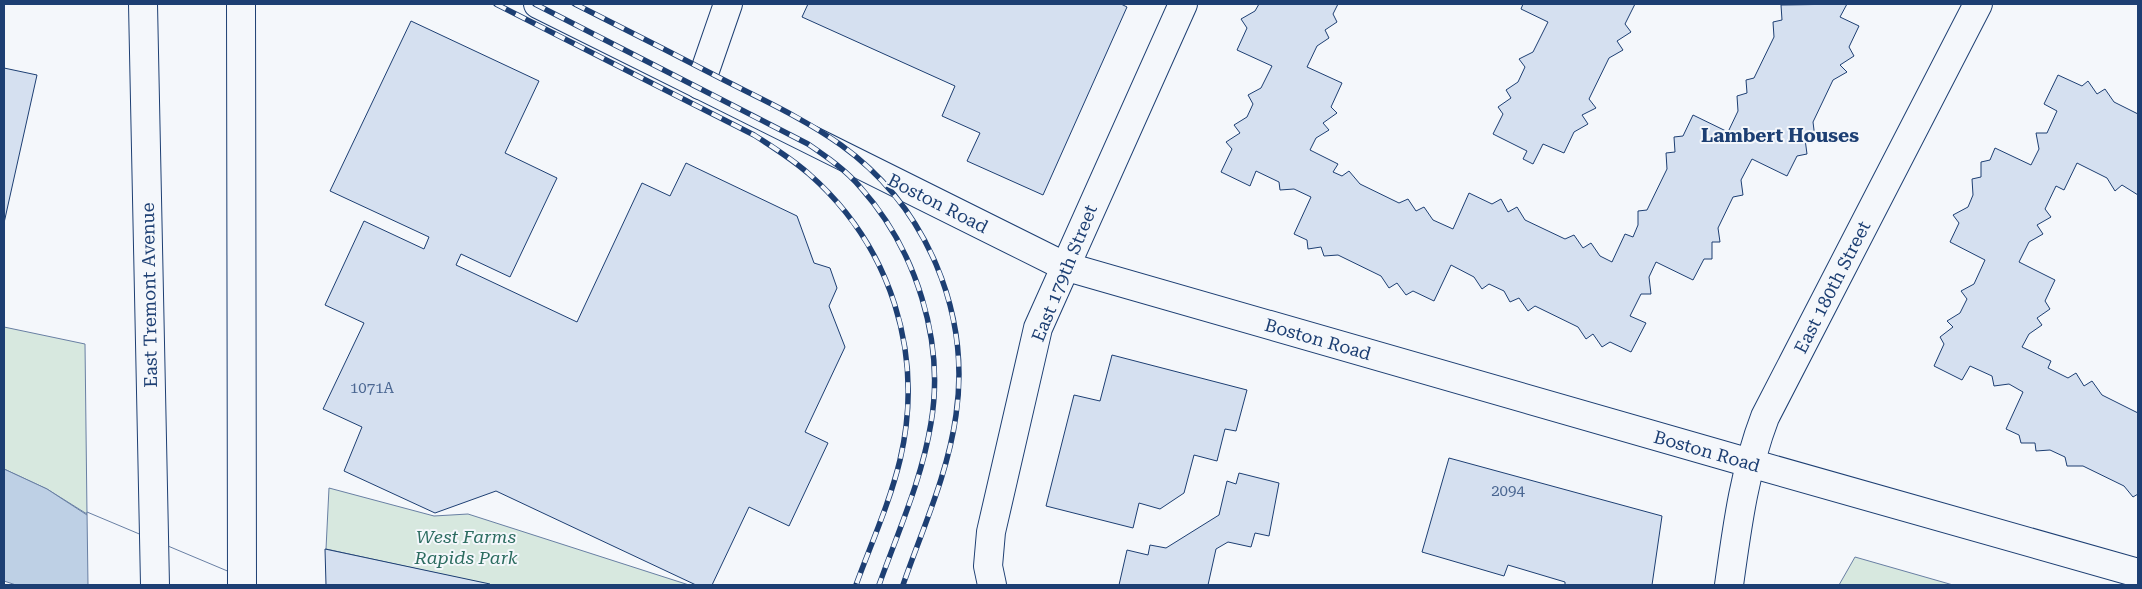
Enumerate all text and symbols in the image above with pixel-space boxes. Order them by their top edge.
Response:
district label: Lambert Houses [1701,124,1859,147]
street label: Boston Road [884,169,992,237]
street label: East 179th Street [1027,201,1101,345]
street label: East Tremont Avenue [137,202,161,388]
street label: East 180th Street [1790,217,1875,357]
street label: Boston Road [1262,314,1374,364]
house number: 1071A [350,379,395,397]
street label: Boston Road [1651,426,1763,476]
house number: 2094 [1491,482,1525,500]
park label: West Farms Rapids Park [413,526,518,568]

